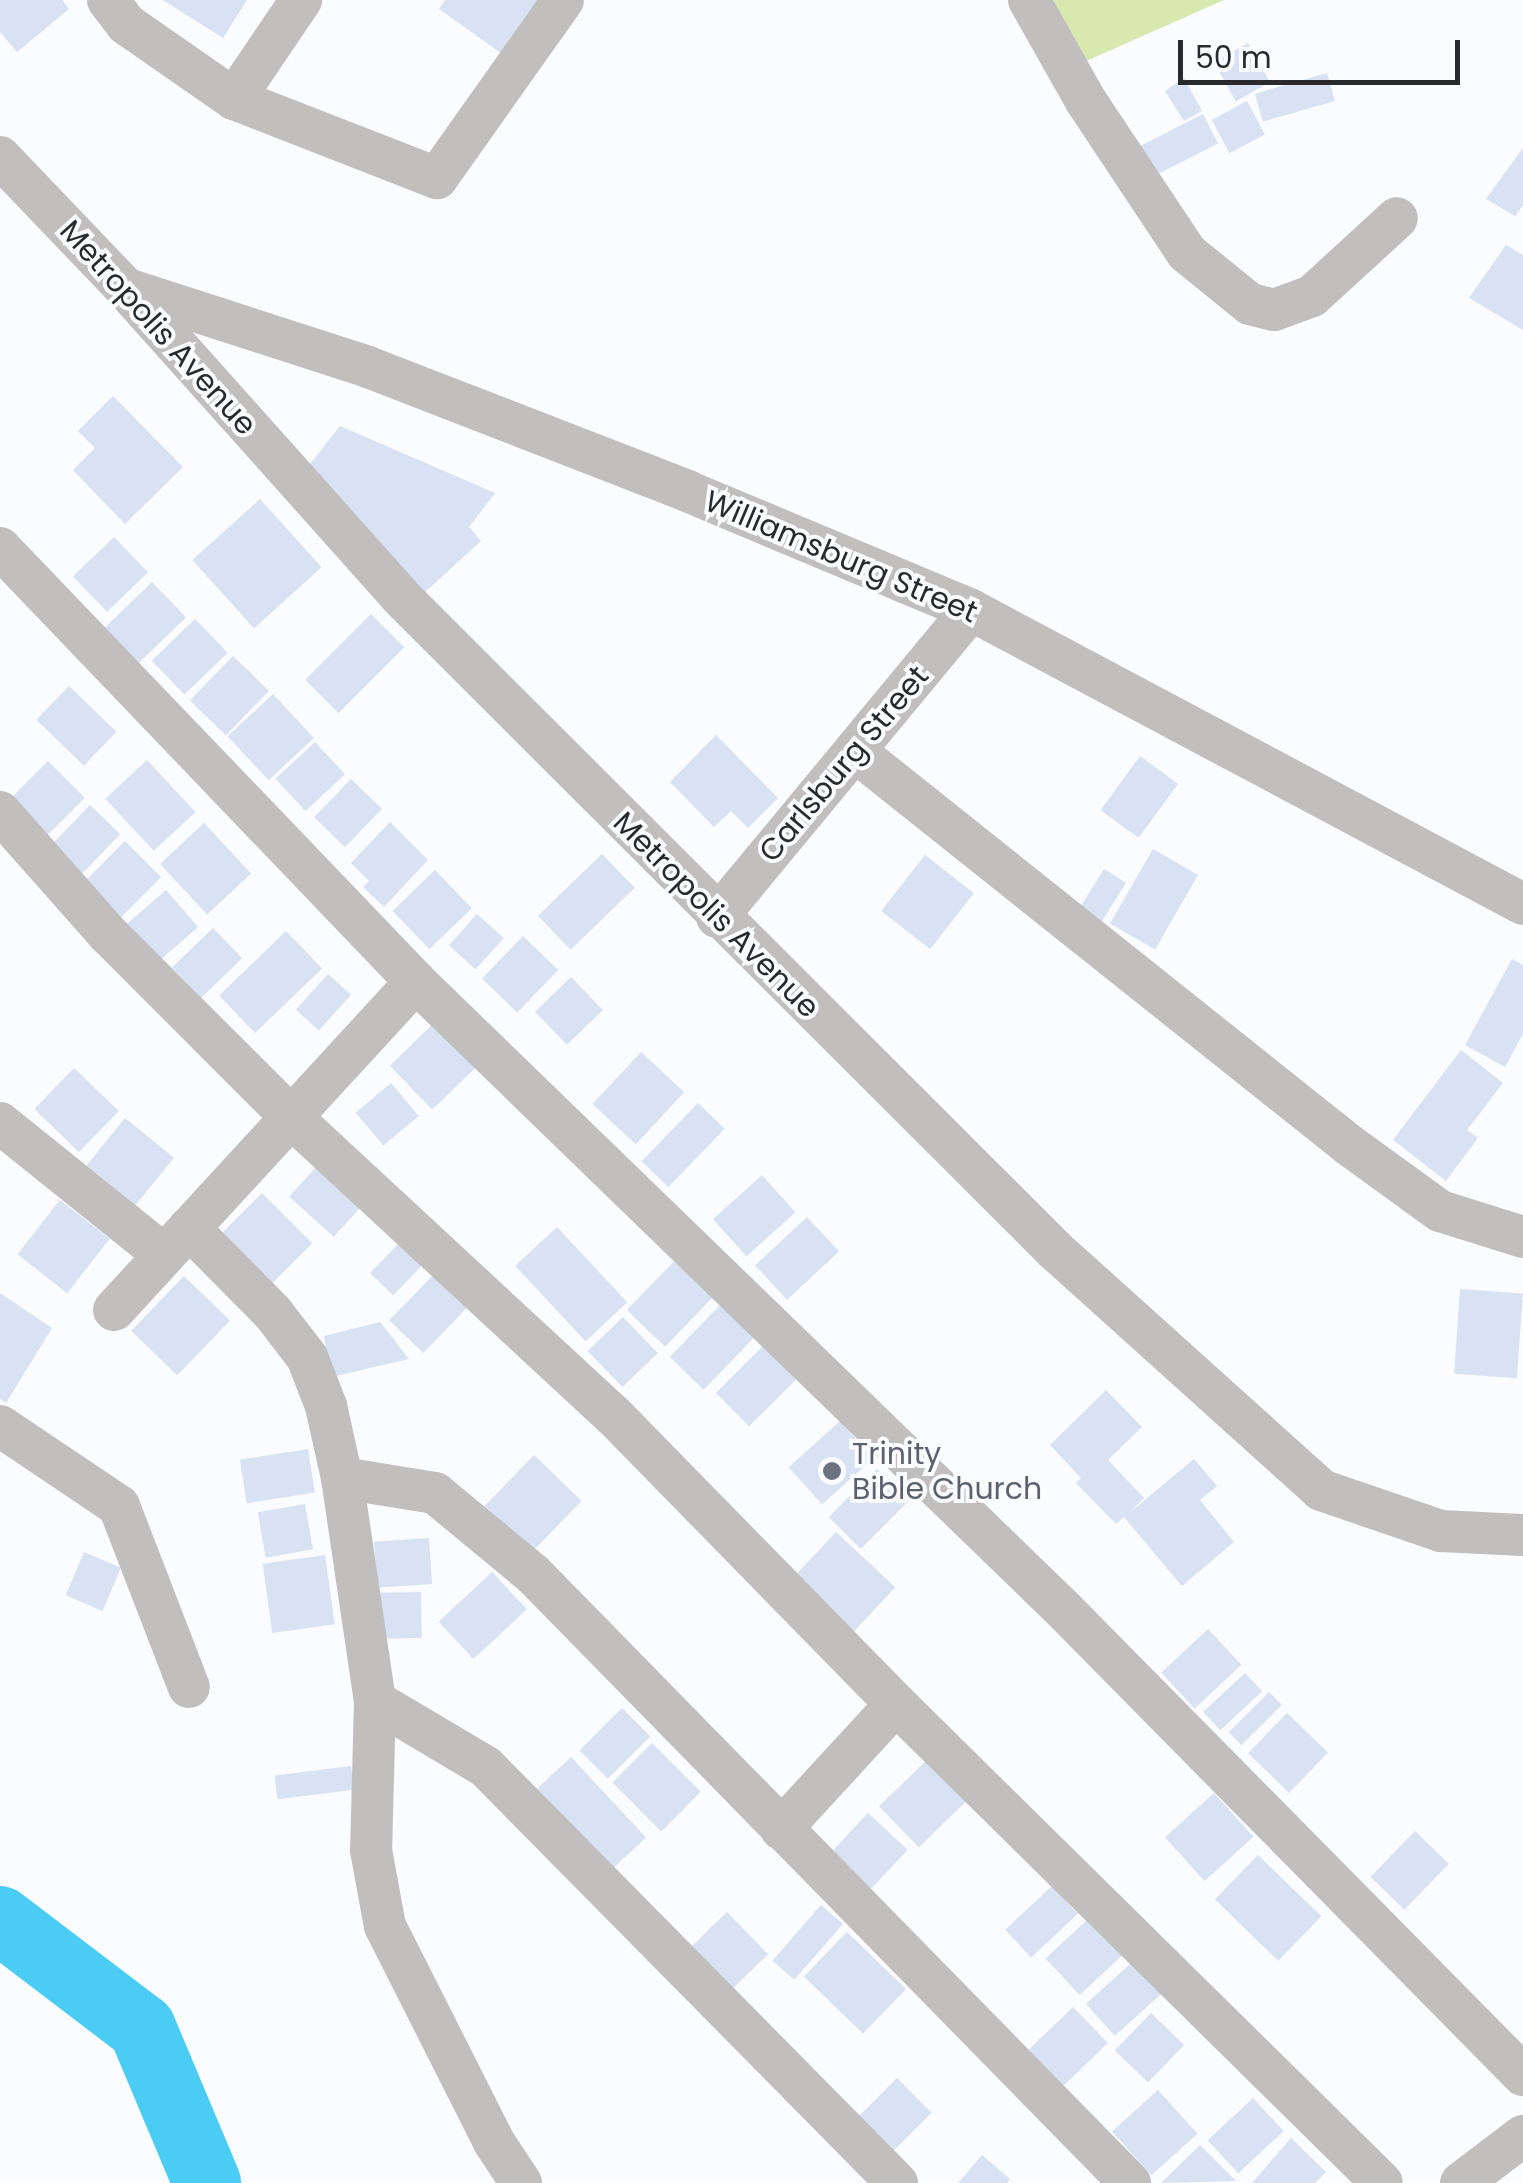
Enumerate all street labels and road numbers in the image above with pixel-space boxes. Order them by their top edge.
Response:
street label: Metropolis Avenue [52,213,264,443]
street label: Williamsburg Street [699,483,983,631]
street label: Carlsburg Street [752,659,936,869]
street label: Metropolis Avenue [606,805,826,1025]

